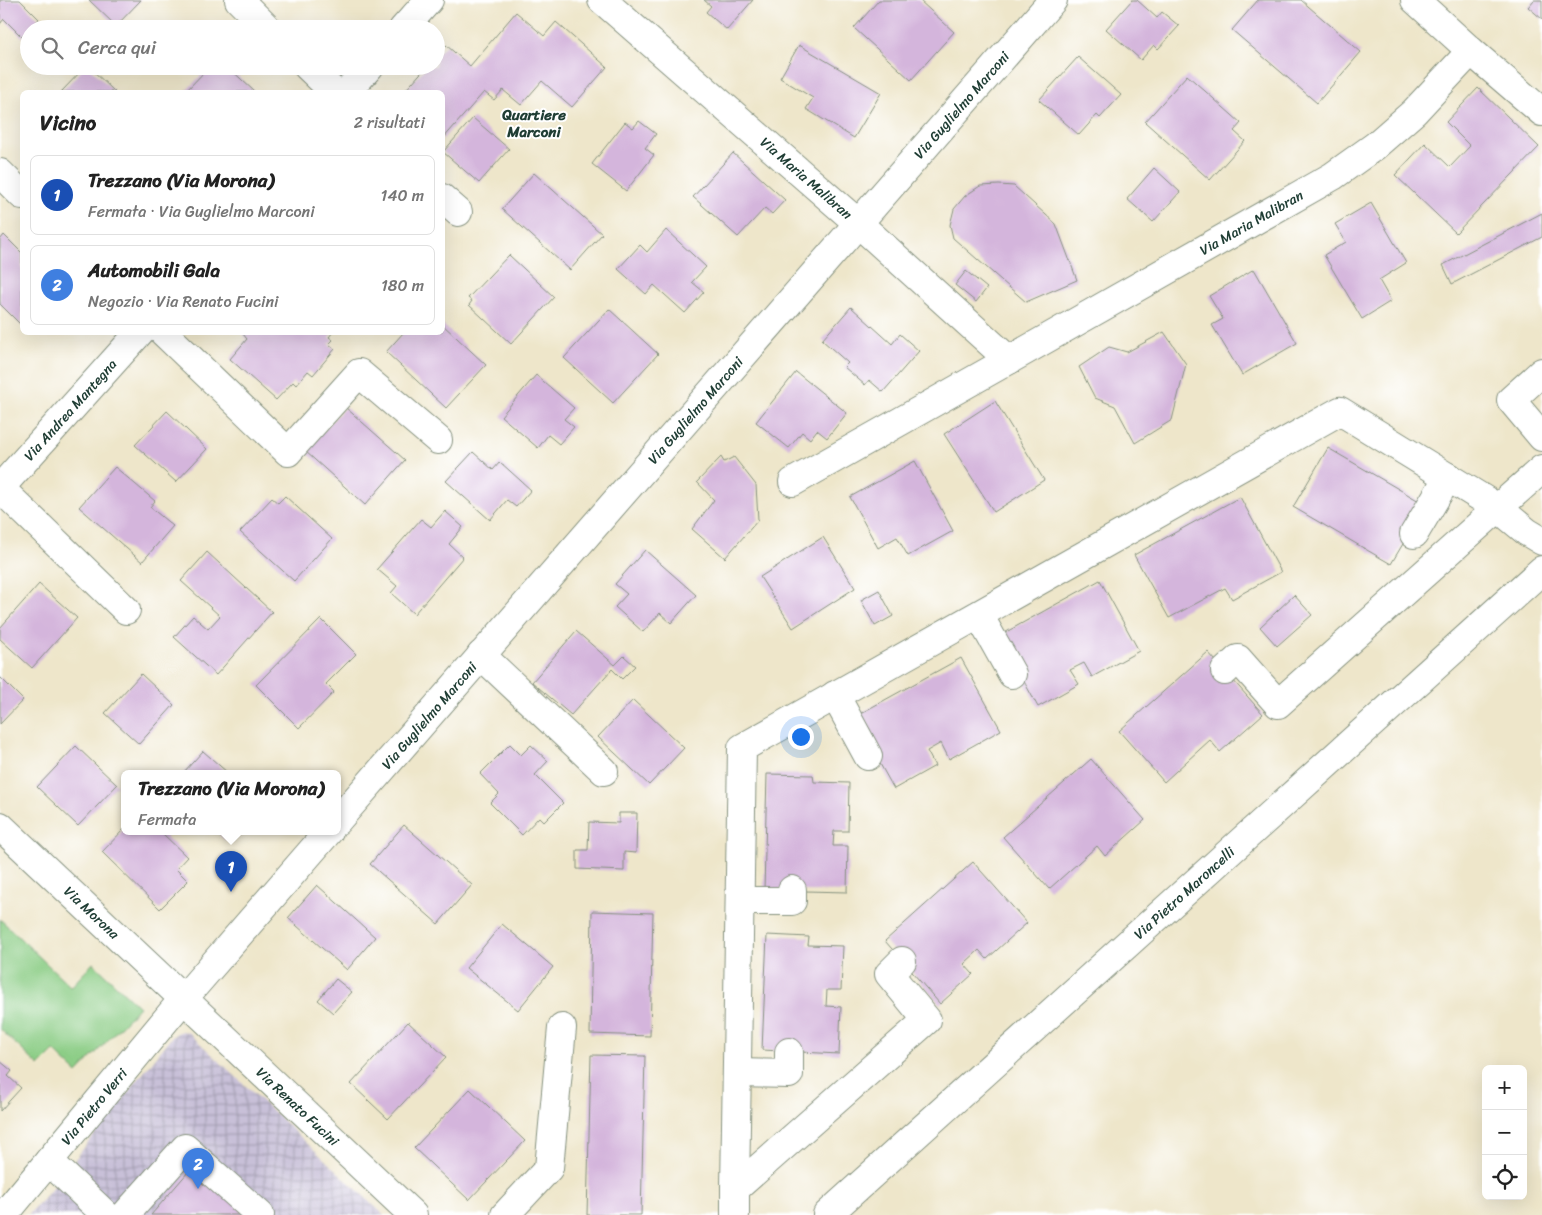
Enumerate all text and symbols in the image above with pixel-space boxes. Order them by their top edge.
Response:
search box [20,20,445,75]
text: Cerca qui [78,31,156,64]
icon: search [38,34,66,62]
street label: Via Guglielmo Marconi [908,45,1017,165]
district label: Quartiere Marconi [501,102,566,145]
text: Vicino [40,104,96,142]
text: 2 risultati [354,108,425,137]
street label: Via Maria Malibran [754,131,858,226]
text: Trezzano (Via Morona) [88,164,274,197]
text: 1 [54,181,60,210]
text: 140 m [381,181,424,210]
street label: Via Maria Malibran [1195,183,1309,262]
text: Fermata · Via Guglielmo Marconi [88,197,315,226]
text: Automobili Gala [88,254,220,287]
text: 2 [52,271,62,300]
text: 180 m [381,271,424,300]
text: Negozio · Via Renato Fucini [88,287,278,316]
street label: Via Guglielmo Marconi [641,350,751,470]
street label: Via Andrea Mantegna [18,353,123,467]
street label: Via Guglielmo Marconi [375,655,484,775]
your location [788,724,814,750]
popup [121,770,341,835]
text: Trezzano (Via Morona) [138,772,324,805]
text: Fermata [138,805,196,834]
street label: Via Pietro Maroncelli [1128,840,1242,946]
pin: 1 [215,851,247,892]
street label: Via Morona [58,880,126,946]
street label: Via Renato Fucini [250,1061,346,1153]
street label: Via Pietro Verri [55,1062,135,1151]
map controls [1482,1065,1527,1200]
button: + [1482,1065,1527,1110]
button: − [1482,1110,1527,1155]
pin: 2 [182,1148,214,1189]
button: locate [1482,1155,1527,1200]

